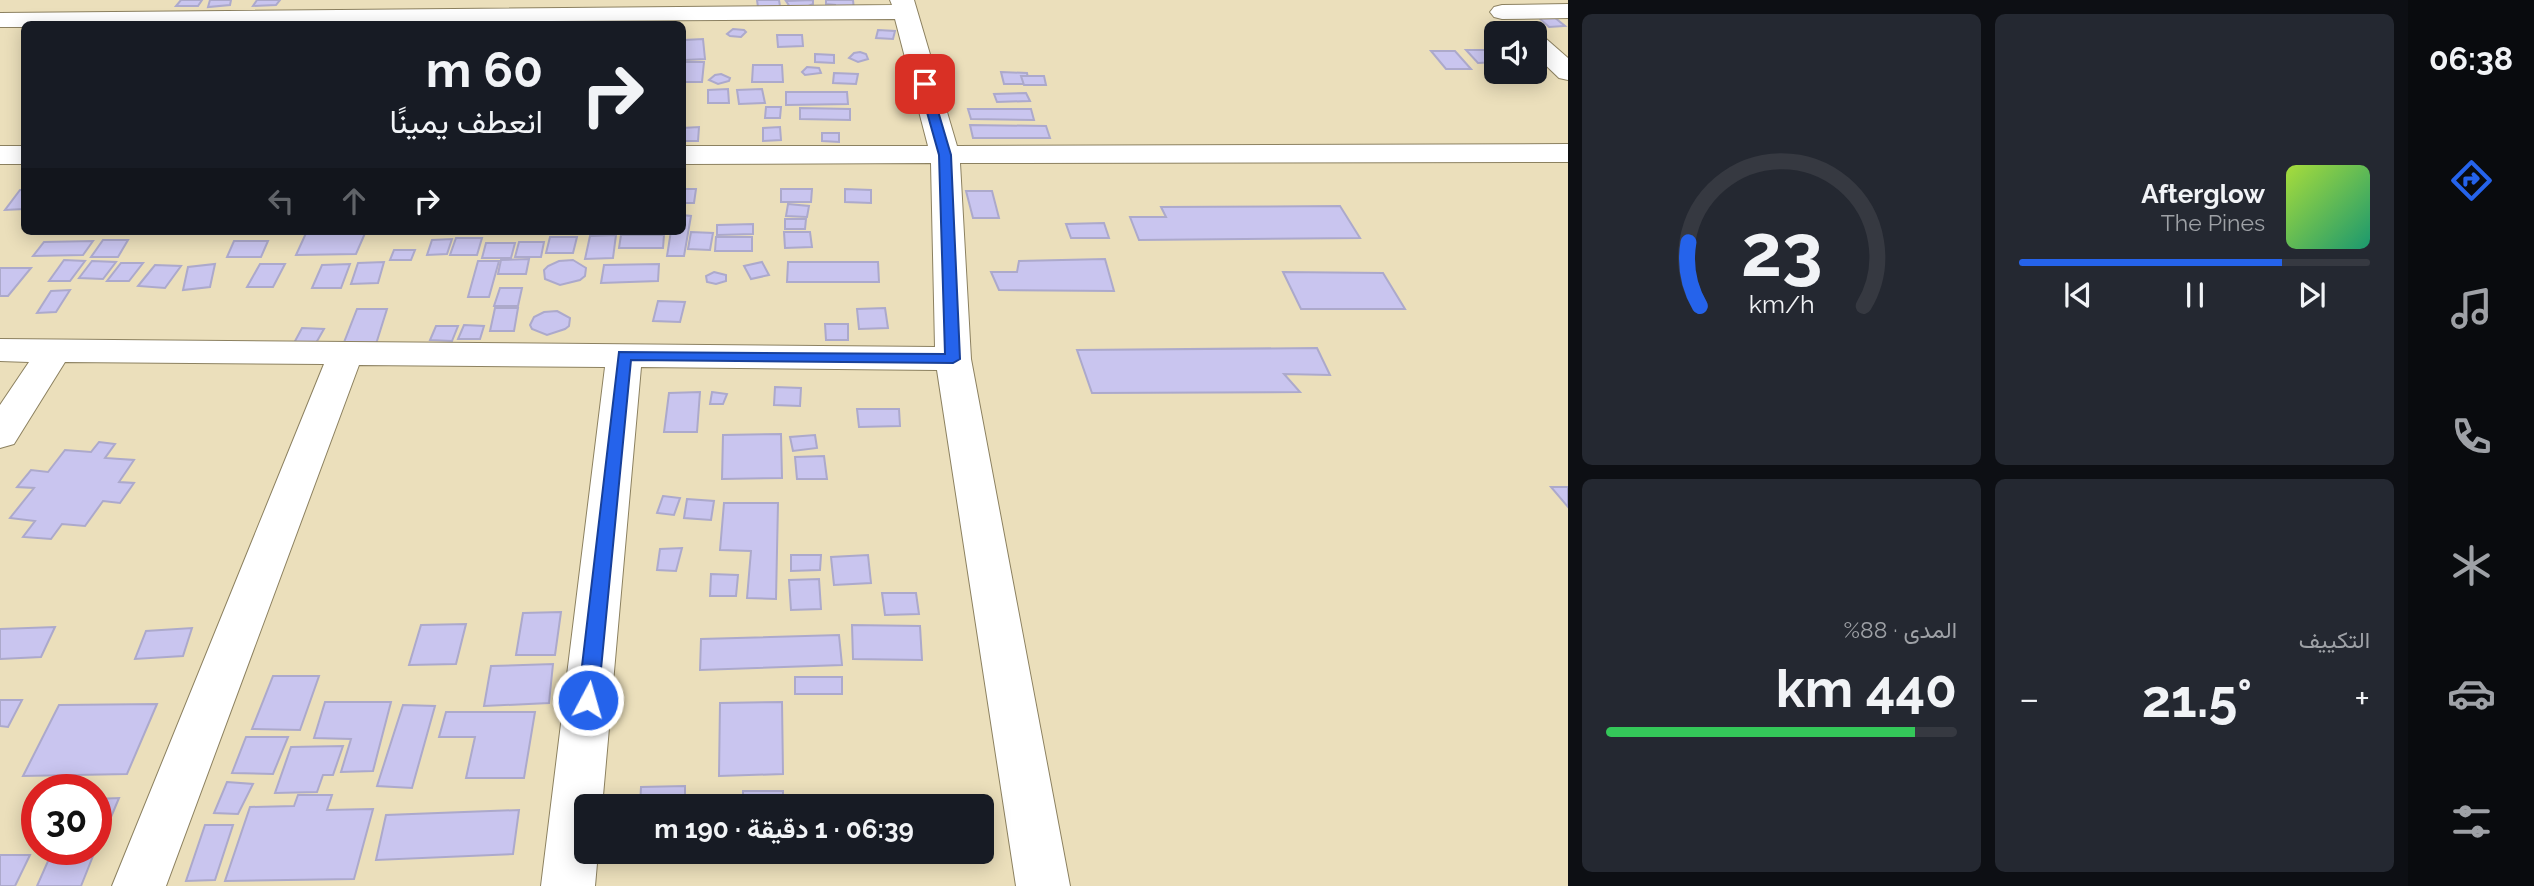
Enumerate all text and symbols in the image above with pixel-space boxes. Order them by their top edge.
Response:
map controls [1484,21,1547,84]
button: sound [1484,21,1547,84]
text: 06:38 [2429,40,2513,77]
text: 60 m [426,41,543,98]
icon: right [567,49,658,140]
pin [895,54,955,114]
icon: arrive [906,65,944,103]
text: انعطف يمينًا [390,103,543,140]
icon: directions [2447,156,2496,205]
text: Afterglow [2141,179,2265,209]
icon: left [262,182,300,220]
icon: ahead [335,182,373,220]
icon: right [408,182,446,220]
text: 23 [1741,208,1822,293]
text: The Pines [2161,209,2265,236]
icon: previous [2059,276,2097,314]
icon: pause [2176,276,2214,314]
icon: next [2293,276,2331,314]
icon: music [2447,284,2496,333]
text: km/h [1749,289,1814,319]
icon: phone [2447,412,2496,461]
icon: climate [2447,541,2496,590]
text: المدى · 88% [1844,616,1957,643]
text: التكييف [2299,626,2370,653]
text: 440 km [1776,658,1957,719]
position arrow [551,663,625,737]
text: 21.5° [2142,668,2252,729]
icon: car [2447,669,2496,718]
text: − [2019,676,2039,721]
text: + [2354,676,2370,721]
speed limit sign: 30 [21,774,112,865]
icon: filters [2447,797,2496,846]
text: 06:39 · 1 دقيقة · 190 m [654,814,914,844]

